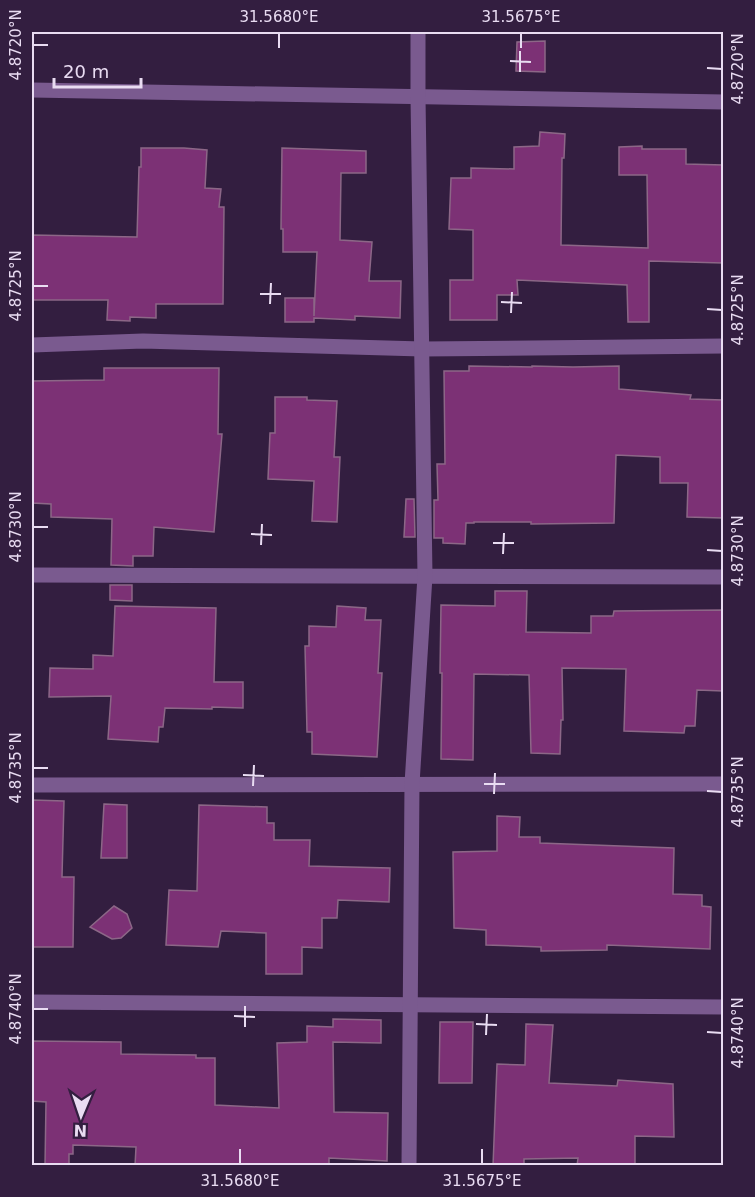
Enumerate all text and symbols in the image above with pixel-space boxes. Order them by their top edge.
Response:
text: 31.5680°E [239,8,319,26]
text: 31.5675°E [481,8,561,26]
text: 4.8720°N [7,9,25,81]
text: 4.8720°N [729,33,747,105]
scale bar [54,51,141,89]
text: 20 m [63,61,109,82]
text: 4.8725°N [7,250,25,322]
text: 4.8725°N [729,274,747,346]
text: 4.8730°N [7,491,25,563]
text: 4.8730°N [729,515,747,587]
text: 4.8735°N [7,732,25,804]
text: 4.8735°N [729,756,747,828]
text: 4.8740°N [7,973,25,1045]
text: 4.8740°N [729,997,747,1069]
north arrow [51,1086,111,1146]
text: N [73,1121,88,1140]
text: 31.5680°E [200,1172,280,1190]
text: 31.5675°E [442,1172,522,1190]

